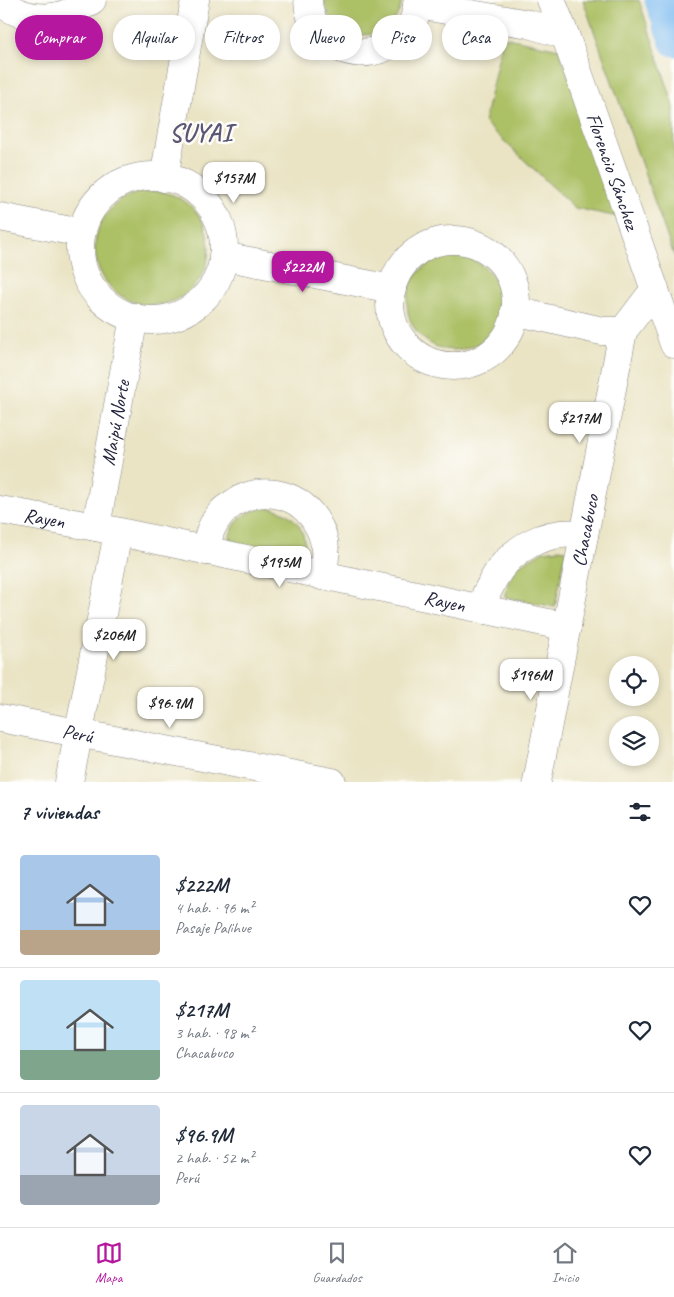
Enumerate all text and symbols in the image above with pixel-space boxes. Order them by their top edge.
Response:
chip: Comprar [15,15,103,60]
chip: Alquilar [113,15,195,60]
chip: Filtros [205,15,280,60]
chip: Nuevo [290,15,362,60]
chip: Piso [372,15,432,60]
chip: Casa [442,15,508,60]
street label: Florencio Sánchez [580,110,645,235]
district label: SUYAI [169,117,238,149]
pin: $157M [199,162,269,204]
text: $157M [214,168,254,188]
pin: $222M [268,250,338,293]
text: $222M [283,257,323,277]
street label: Maipú Norte [95,377,136,467]
pin: $217M [545,402,615,444]
text: $217M [560,408,600,428]
street label: Chacabuco [566,492,605,569]
street label: Rayen [22,502,68,534]
pin: $195M [245,546,315,588]
text: $195M [260,552,300,572]
street label: Rayen [422,585,468,618]
pin: $206M [79,618,149,661]
text: $206M [94,625,134,645]
map controls [609,656,659,766]
button: locate [609,656,659,706]
pin: $196M [496,658,566,701]
text: $196M [511,665,551,685]
pin: $96.9M [129,686,211,729]
text: $96.9M [148,693,192,713]
button: layers [609,716,659,766]
street label: Perú [60,718,96,749]
icon: filters [626,798,654,826]
text: 7 viviendas [20,799,99,825]
text: $222M [175,872,228,898]
icon: home [60,875,120,935]
icon: heart [626,891,654,919]
text: 4 hab. · 96 m² [175,898,254,918]
text: Pasaje Palihue [175,918,251,938]
text: $217M [175,997,228,1023]
icon: home [60,1000,120,1060]
icon: heart [626,1016,654,1044]
text: 3 hab. · 98 m² [175,1023,254,1043]
text: Chacabuco [175,1043,233,1063]
text: $96.9M [175,1122,232,1148]
icon: home [60,1125,120,1185]
icon: heart [626,1141,654,1169]
text: 2 hab. · 52 m² [175,1148,254,1168]
text: Perú [175,1168,199,1188]
tab: Mapa [95,1239,123,1286]
tab: Guardados [312,1239,362,1286]
tab: Inicio [551,1239,579,1286]

